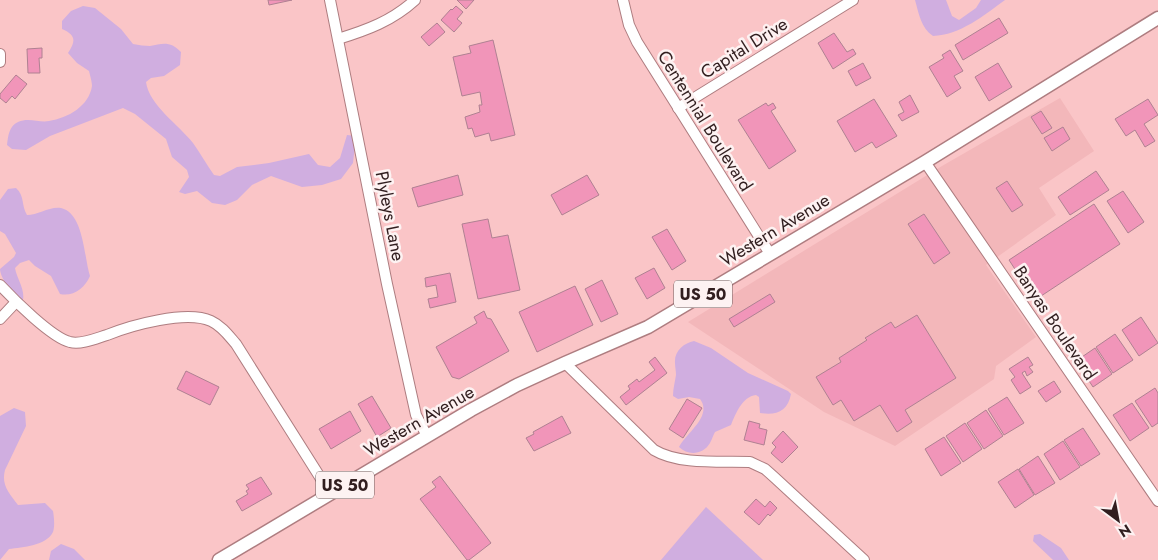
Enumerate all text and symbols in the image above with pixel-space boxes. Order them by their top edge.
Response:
street label: Capital Drive [695,11,793,85]
street label: Centennial Boulevard [651,45,759,197]
street label: Plyleys Lane [369,169,411,263]
street label: Western Avenue [715,187,835,273]
street label: Banyas Boulevard [1007,261,1103,385]
road number: US 50 [674,280,732,308]
street label: Western Avenue [359,379,479,463]
road number: US 50 [316,472,374,498]
north arrow [1093,495,1143,545]
text: N [1115,520,1135,542]

